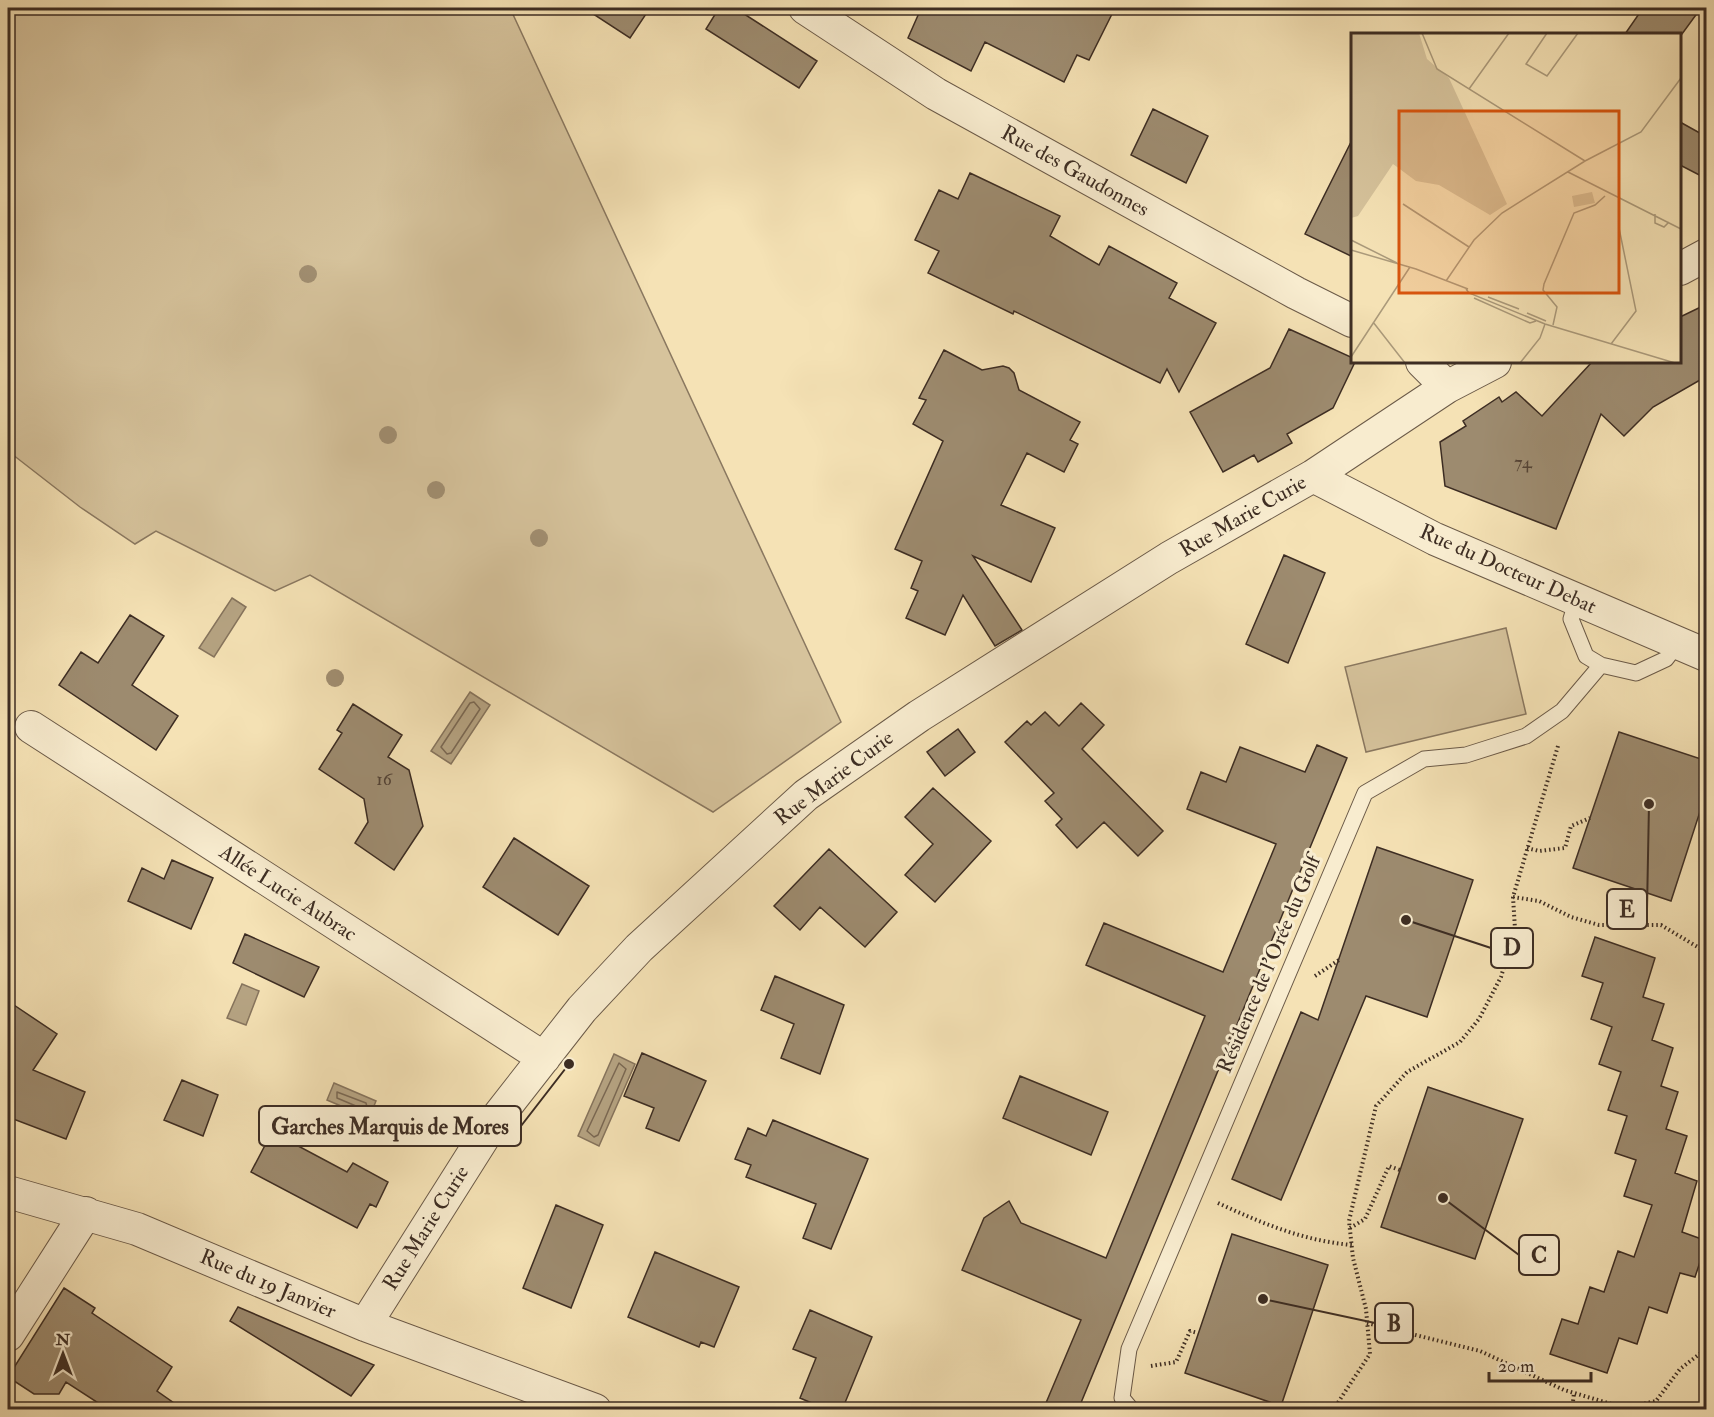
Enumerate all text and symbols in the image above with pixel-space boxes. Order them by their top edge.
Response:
inset map [1351,33,1681,363]
street label: Rue des Gaudonnes [996,119,1154,223]
house number: 74 [1514,451,1533,474]
street label: Rue Marie Curie [1175,469,1312,563]
street label: Rue du Docteur Debat [1415,518,1601,620]
street label: Rue Marie Curie [769,724,899,832]
house number: 16 [376,768,393,791]
street label: Allée Lucie Aubrac [213,838,362,948]
street label: Résidence de l'Orée du Golf [1211,848,1328,1077]
callout: E [1607,889,1647,929]
text: E [1619,896,1635,924]
callout: D [1491,928,1533,968]
text: D [1503,934,1521,962]
callout: Garches Marquis de Mores [259,1106,521,1146]
text: Garches Marquis de Mores [271,1113,509,1142]
street label: Rue Marie Curie [377,1160,475,1296]
callout: C [1519,1235,1559,1275]
text: C [1531,1242,1547,1270]
street label: Rue du 19 Janvier [196,1243,340,1325]
callout: B [1375,1303,1413,1343]
text: B [1387,1310,1401,1338]
north arrow [33,1324,93,1384]
text: N [55,1330,71,1350]
scale bar [1489,1345,1591,1383]
text: 20 m [1498,1355,1534,1378]

